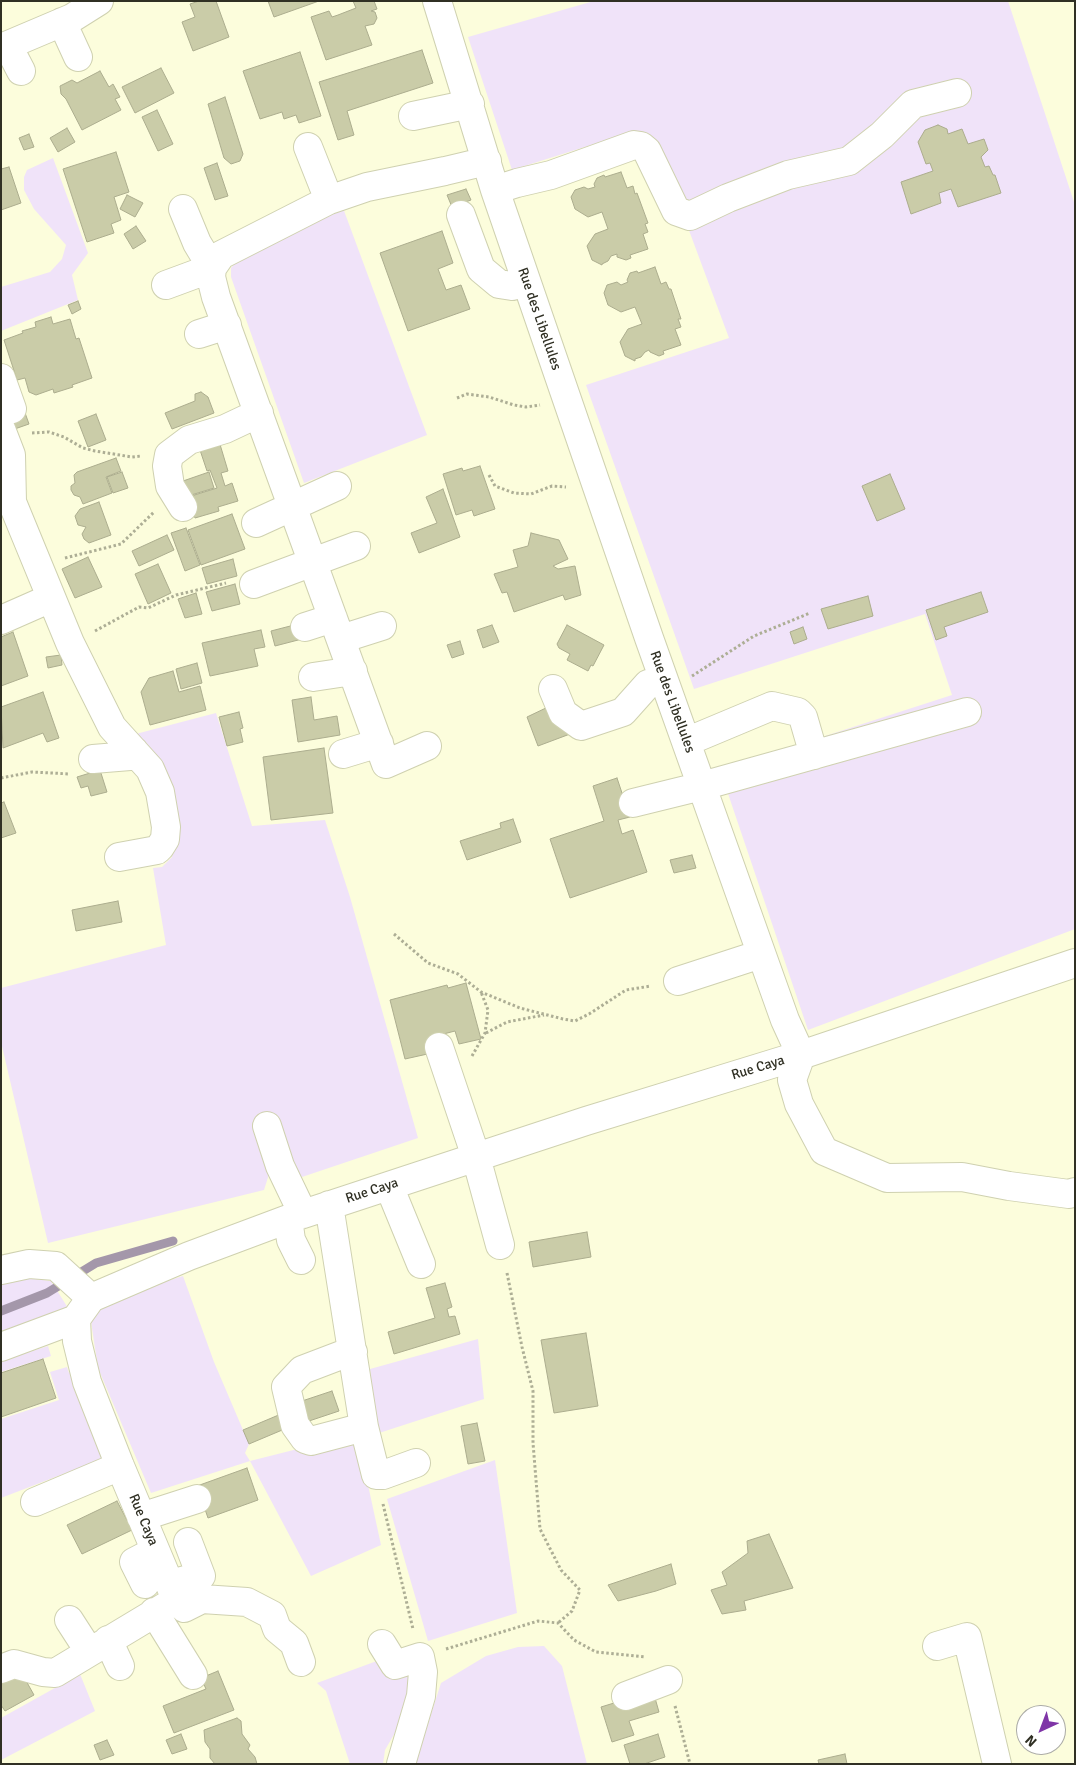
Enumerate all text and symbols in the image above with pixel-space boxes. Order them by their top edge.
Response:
street label: Rue des Libellules [514,266,564,372]
street label: Rue des Libellules [646,649,698,755]
street label: Rue Caya [729,1052,787,1084]
street label: Rue Caya [343,1175,401,1207]
street label: Rue Caya [125,1492,161,1548]
north arrow [1016,1705,1066,1755]
text: N [1022,1731,1040,1750]

